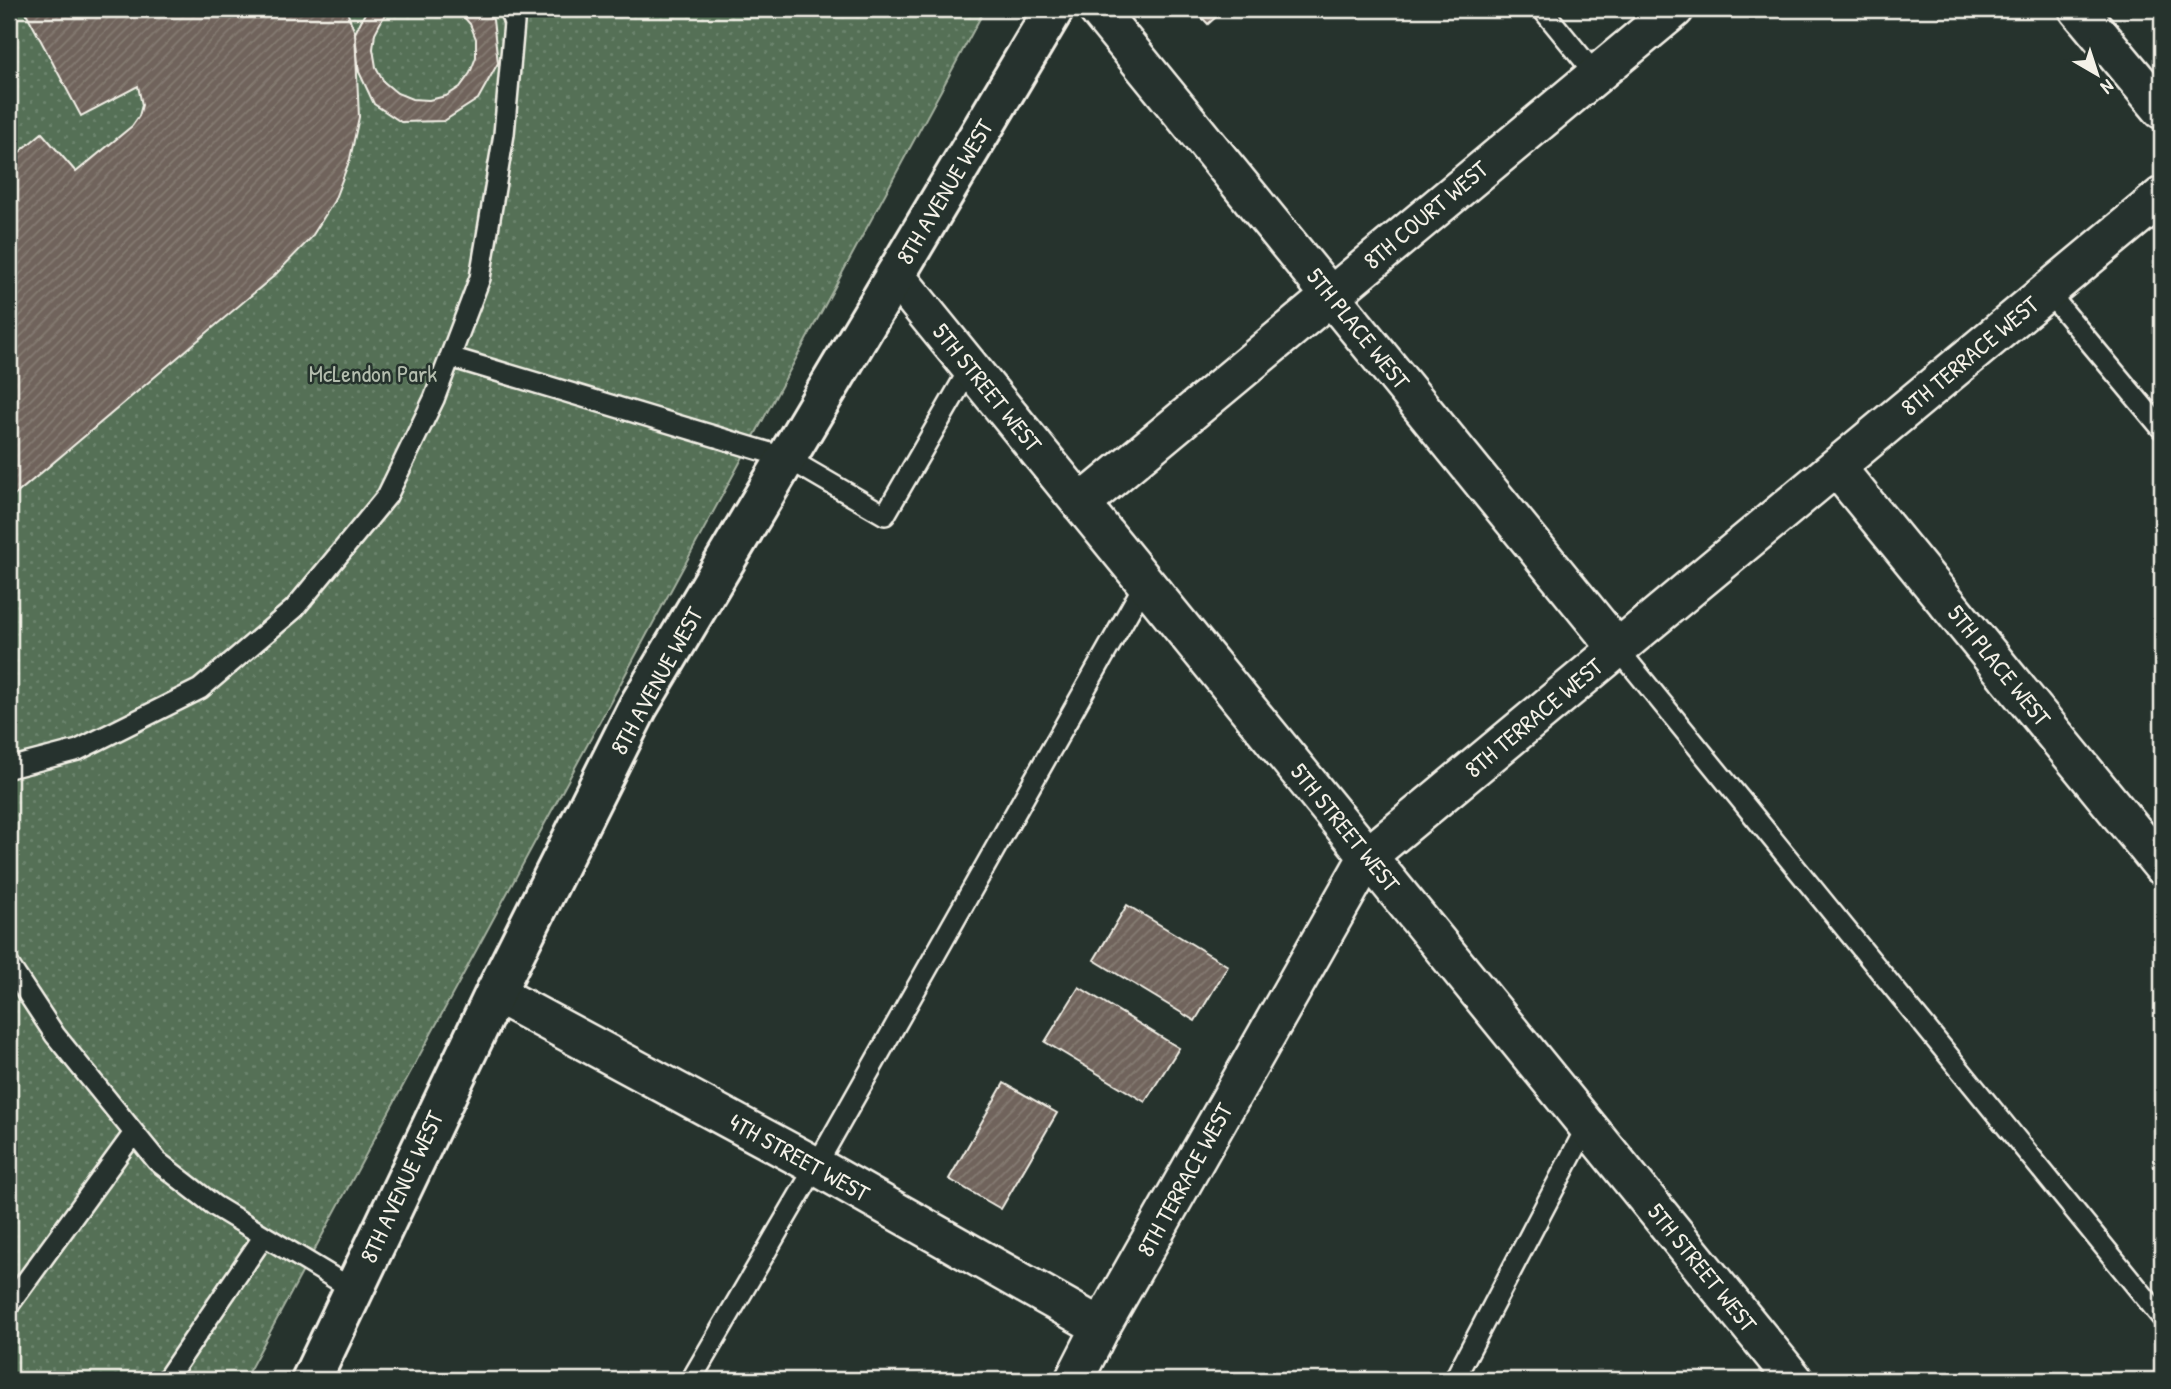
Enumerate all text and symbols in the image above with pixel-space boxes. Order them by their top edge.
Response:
north arrow [2062,38,2132,108]
text: N [2096,74,2120,100]
street label: 8TH AVENUE WEST [888,112,1000,270]
street label: 8TH COURT WEST [1356,152,1495,276]
street label: 5TH PLACE WEST [1300,261,1418,396]
street label: 8TH TERRACE WEST [1894,288,2046,422]
street label: 5TH STREET WEST [926,316,1050,459]
park label: McLendon Park [309,357,437,389]
street label: 5TH PLACE WEST [1941,598,2059,733]
street label: 8TH AVENUE WEST [602,600,710,760]
street label: 8TH TERRACE WEST [1458,650,1610,784]
street label: 5TH STREET WEST [1284,756,1408,899]
street label: 8TH TERRACE WEST [1129,1096,1240,1262]
street label: 8TH AVENUE WEST [352,1105,451,1268]
street label: 4TH STREET WEST [724,1105,876,1209]
street label: 5TH STREET WEST [1641,1196,1765,1339]

